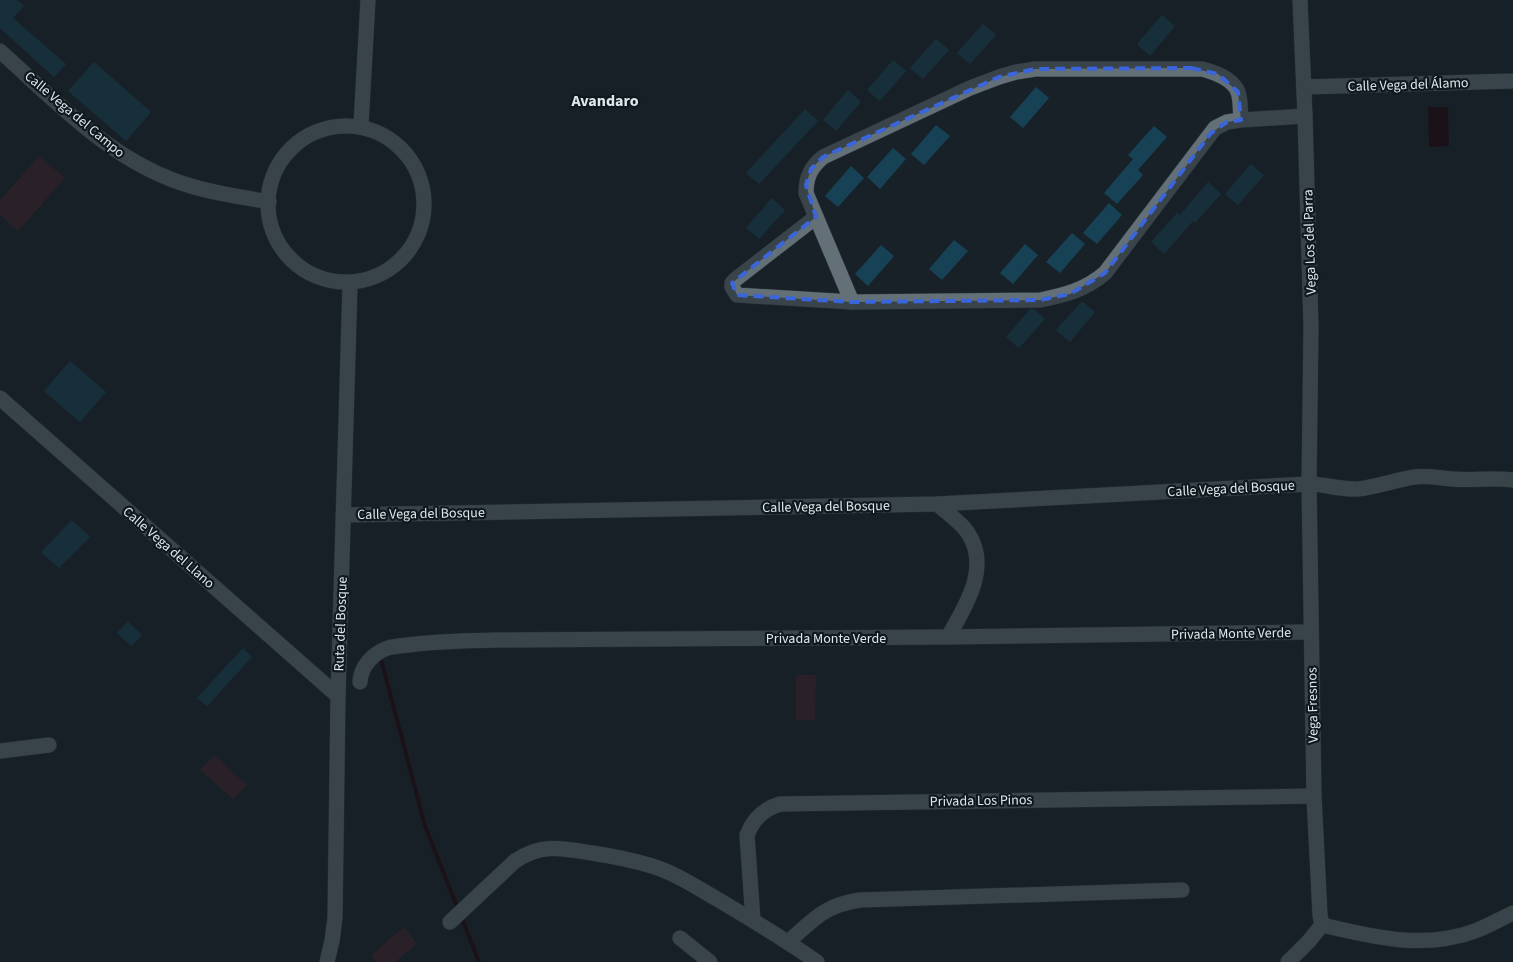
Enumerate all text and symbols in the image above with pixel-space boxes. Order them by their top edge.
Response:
street label: Calle Vega del Campo [20,67,129,163]
street label: Calle Vega del Álamo [1347,73,1469,97]
district label: Avandaro [570,90,639,112]
street label: Vega Los del Parra [1298,189,1322,295]
street label: Calle Vega del Bosque [1167,476,1295,502]
street label: Calle Vega del Bosque [762,496,890,518]
street label: Calle Vega del Llano [118,502,219,593]
street label: Calle Vega del Bosque [357,503,485,525]
street label: Ruta del Bosque [329,576,353,672]
street label: Privada Monte Verde [1171,623,1291,645]
street label: Privada Monte Verde [766,629,886,649]
street label: Vega Fresnos [1302,667,1324,743]
street label: Privada Los Pinos [930,790,1033,812]

